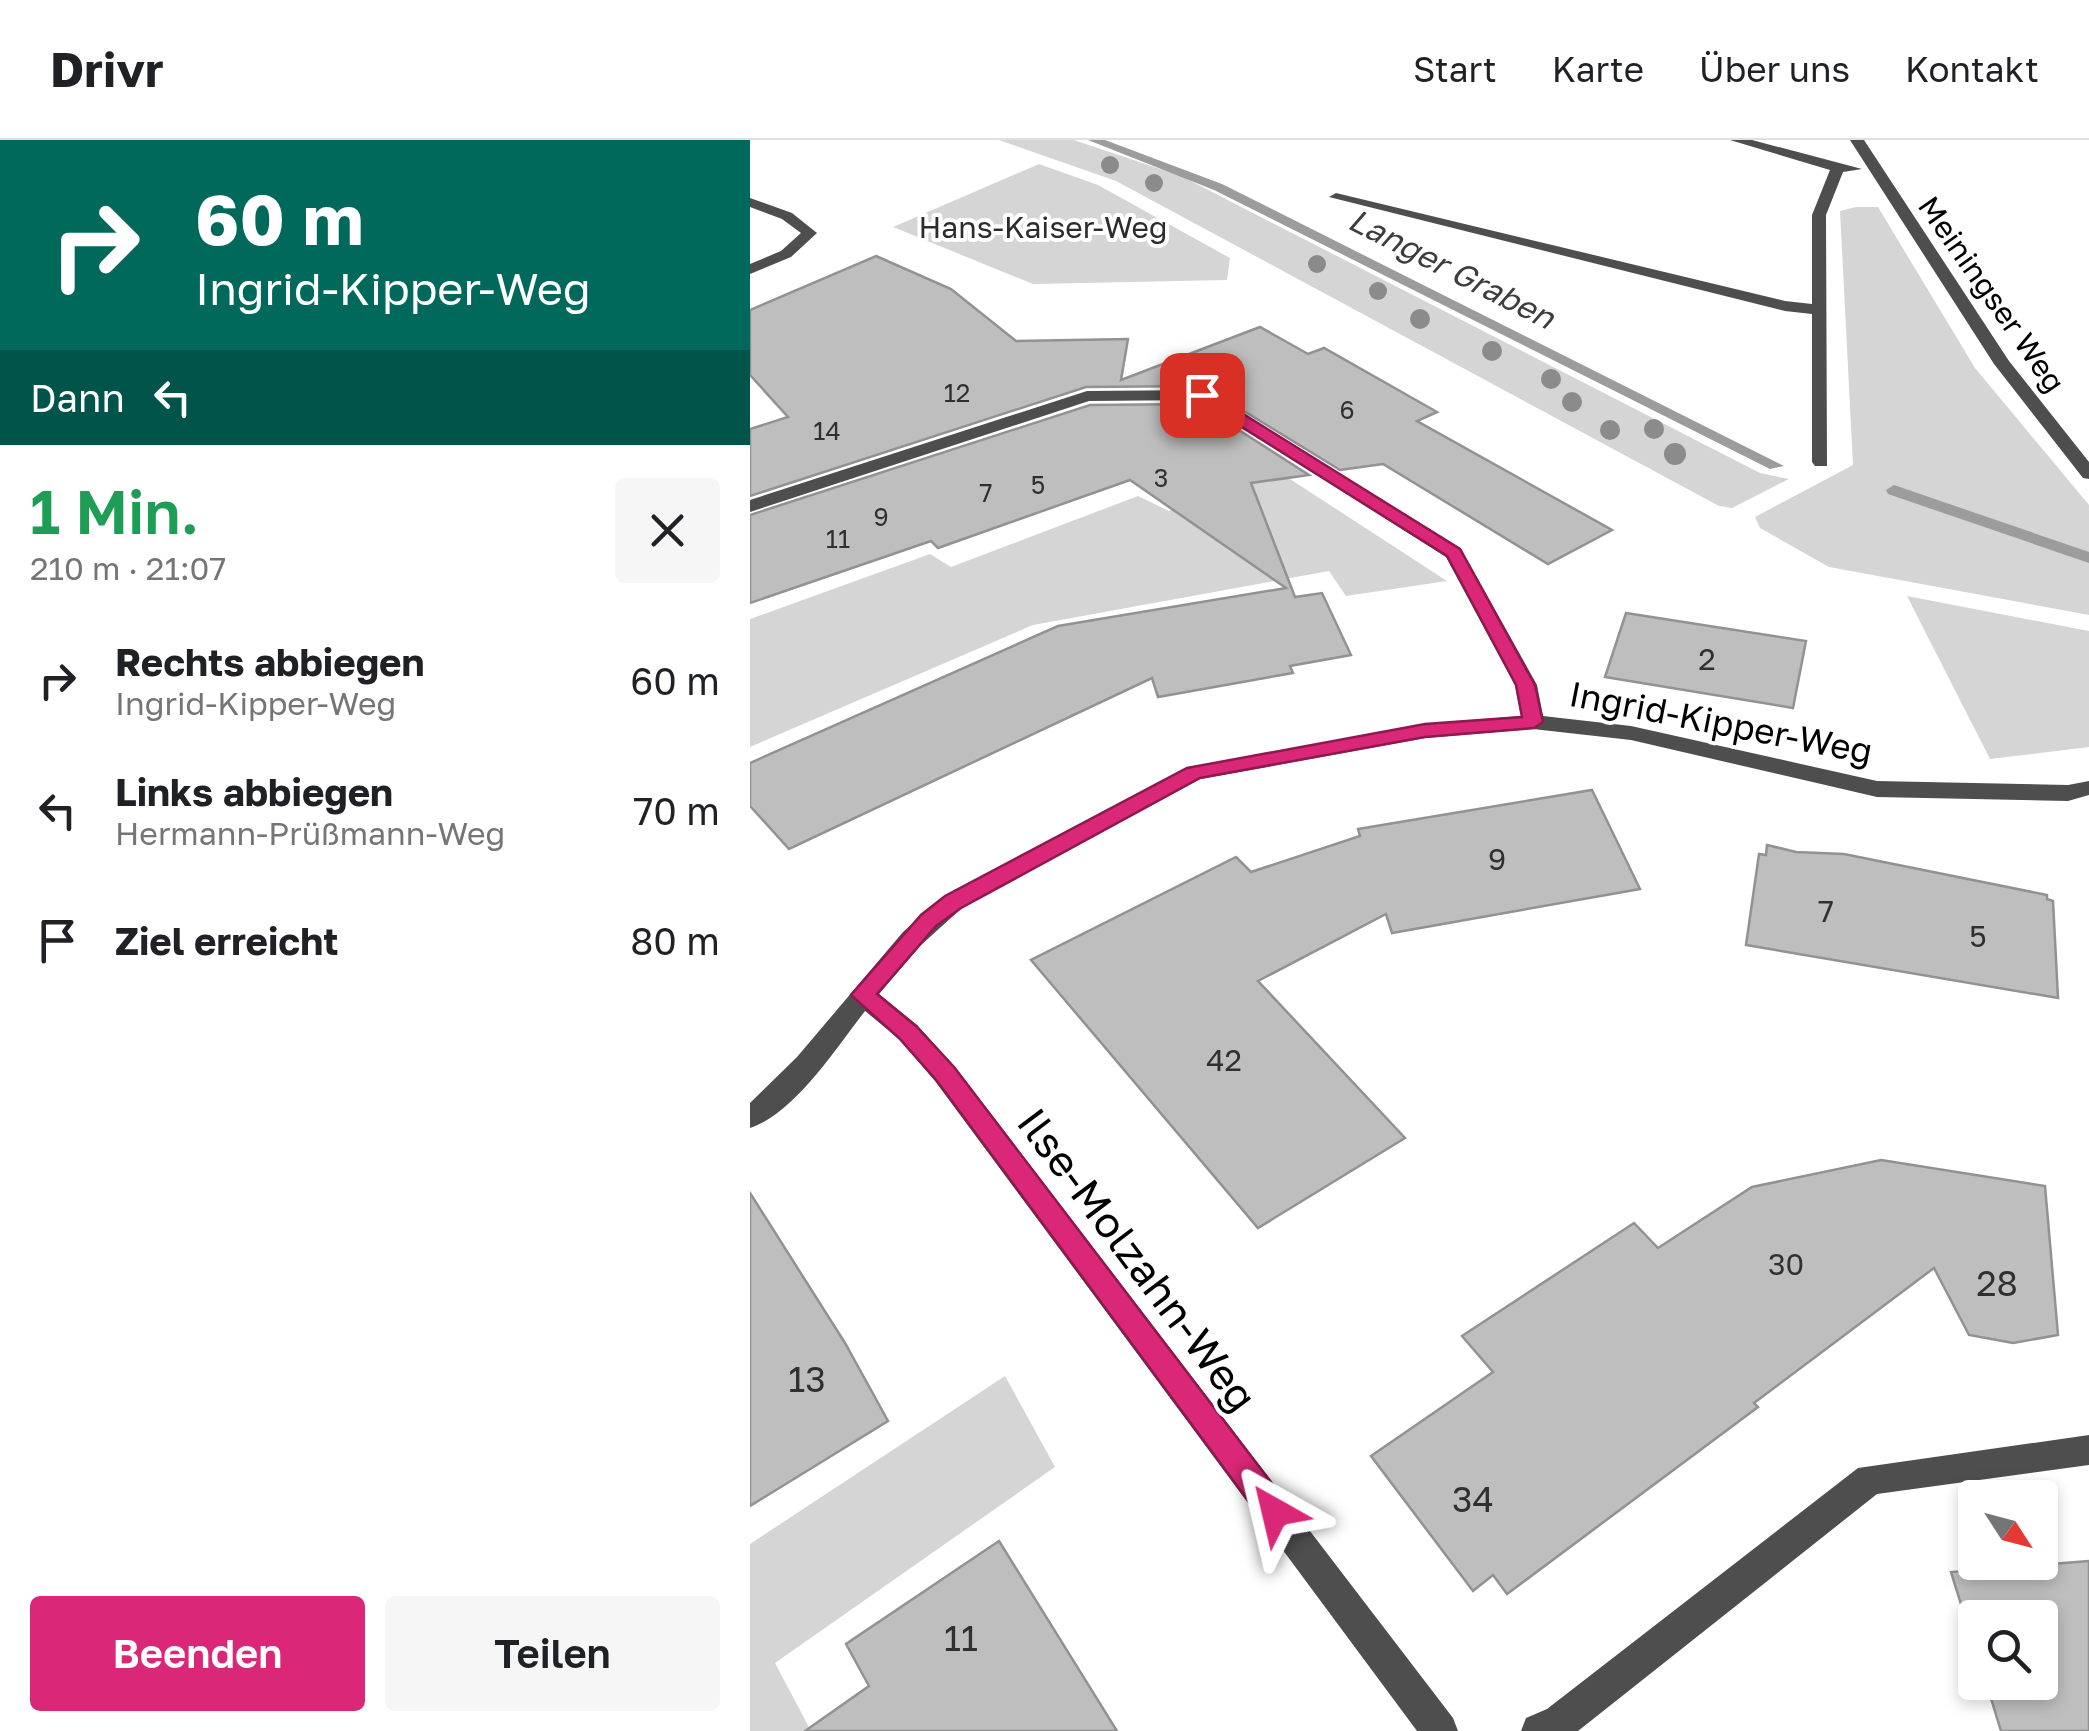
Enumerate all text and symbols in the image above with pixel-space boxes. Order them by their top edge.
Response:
text: Drivr [50,40,164,98]
text: Start [1413,48,1497,90]
text: Karte [1552,48,1644,90]
text: Über uns [1699,48,1850,90]
text: Kontakt [1905,48,2039,90]
text: 60 m [195,176,364,260]
icon: right [30,180,160,310]
street label: Meiningser Weg [1911,189,2073,399]
water label: Langer Graben [1343,200,1562,337]
park label: Hans-Kaiser-Weg [919,209,1167,245]
text: Ingrid-Kipper-Weg [195,261,591,315]
pin [1160,353,1245,438]
icon: arrive [1175,368,1230,423]
icon: left [145,370,200,425]
text: Dann [30,375,125,420]
house number: 12 [944,377,970,408]
house number: 6 [1339,394,1355,425]
house number: 14 [813,415,841,446]
house number: 3 [1154,462,1168,493]
house number: 5 [1031,469,1045,500]
text: 1 Min. [30,475,199,547]
house number: 7 [979,477,993,508]
button: close [615,478,720,583]
house number: 9 [873,501,889,532]
house number: 11 [826,523,850,554]
text: 210 m · 21:07 [30,549,226,587]
text: Rechts abbiegen [115,639,424,684]
house number: 2 [1698,641,1716,677]
icon: right [30,653,85,708]
text: 60 m [630,658,720,703]
street label: Ingrid-Kipper-Weg [1566,672,1876,772]
text: Ingrid-Kipper-Weg [115,684,396,722]
text: Links abbiegen [115,769,393,814]
icon: left [30,783,85,838]
text: 70 m [633,788,720,833]
text: Hermann-Prüßmann-Weg [115,814,505,852]
house number: 9 [1488,841,1506,877]
house number: 7 [1818,893,1834,929]
icon: arrive [30,913,85,968]
text: Ziel erreicht [115,918,338,963]
text: 80 m [630,918,720,963]
house number: 5 [1969,918,1987,954]
house number: 42 [1206,1042,1242,1078]
street label: Ilse-Molzahn-Weg [1008,1098,1268,1420]
house number: 30 [1768,1246,1804,1282]
house number: 28 [1976,1262,2018,1304]
house number: 13 [788,1358,826,1400]
position arrow [1223,1460,1327,1564]
house number: 34 [1452,1478,1494,1520]
north arrow [1958,1480,2058,1580]
map controls [1958,1480,2058,1700]
button: Beenden [30,1596,365,1711]
button: Teilen [385,1596,720,1711]
button: search [1958,1600,2058,1700]
house number: 11 [944,1617,978,1659]

